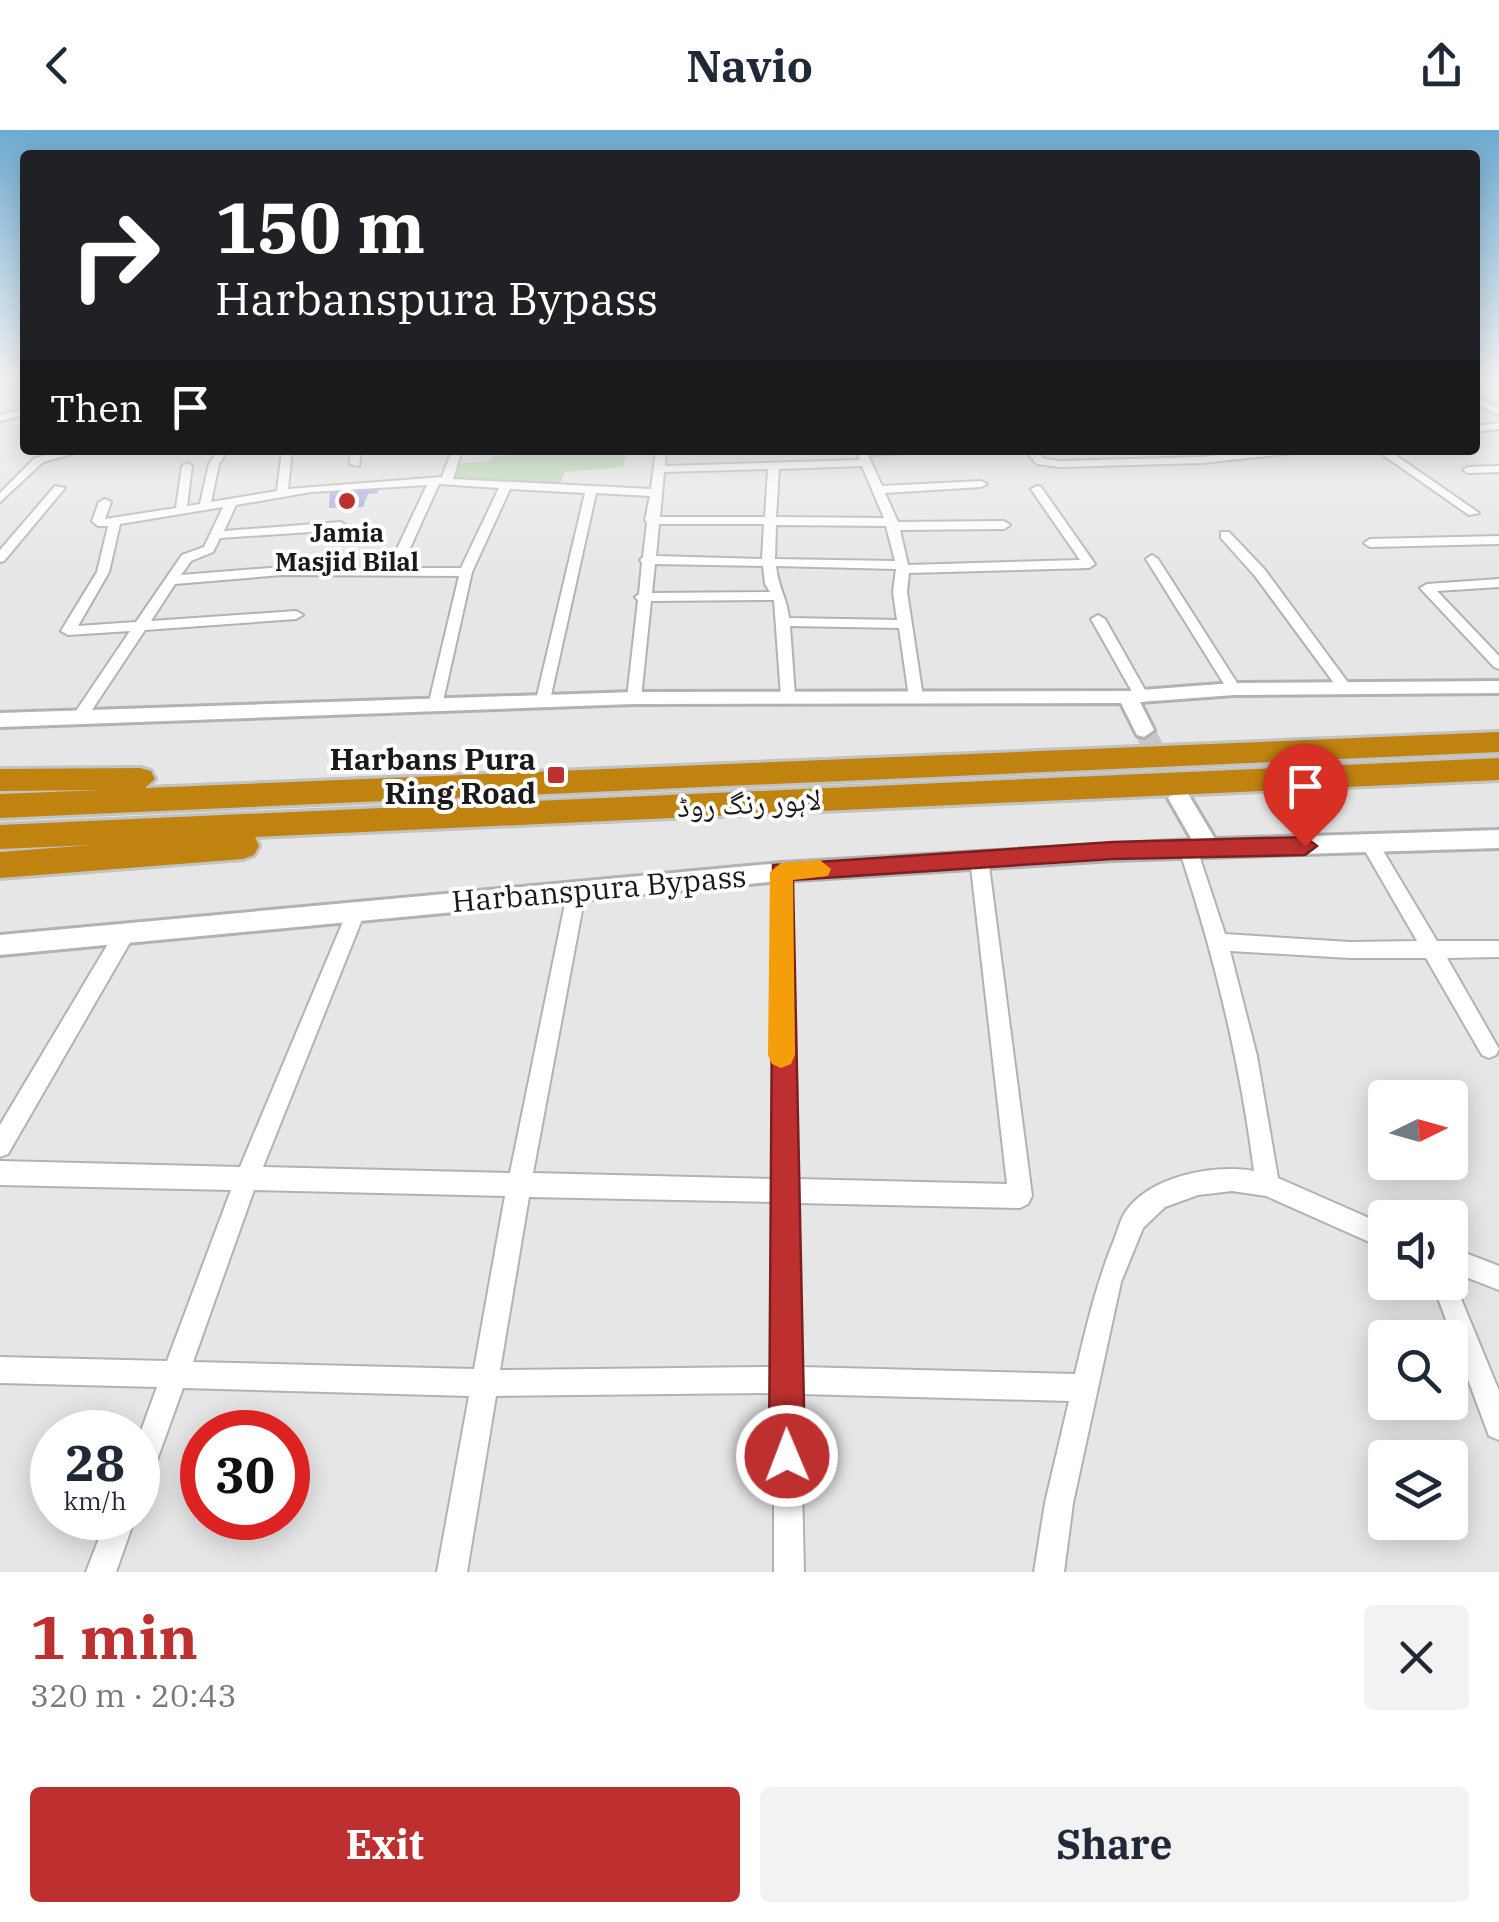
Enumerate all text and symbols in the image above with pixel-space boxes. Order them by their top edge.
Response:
text: Navio [686,36,813,94]
icon: back [30,38,85,93]
icon: share [1414,38,1469,93]
text: 150 m [215,181,425,272]
icon: right [50,190,180,320]
text: Harbanspura Bypass [215,269,658,327]
icon: arrive [163,380,218,435]
text: Then [50,383,143,432]
marker: Jamia Masjid Bilal [336,490,358,512]
place label: Jamia Masjid Bilal [275,516,419,578]
place label: Harbans Pura Ring Road [330,739,536,812]
pin [1263,744,1348,847]
icon: arrive [1278,759,1333,814]
marker: Harbans Pura Ring Road [545,764,567,786]
street label: لاہور رنگ روڈ [676,779,822,825]
street label: Harbanspura Bypass [450,856,748,920]
north arrow [1368,1080,1468,1180]
map controls [1368,1080,1468,1540]
button: sound [1368,1200,1468,1300]
button: search [1368,1320,1468,1420]
position arrow [735,1404,839,1508]
speed limit sign: 30 [180,1410,310,1540]
text: 28 [65,1430,125,1495]
button: layers [1368,1440,1468,1540]
text: km/h [63,1484,127,1517]
text: 1 min [30,1597,198,1676]
button: close [1364,1605,1469,1710]
text: 320 m · 20:43 [30,1674,237,1716]
button: Exit [30,1787,740,1902]
button: Share [760,1787,1469,1902]

